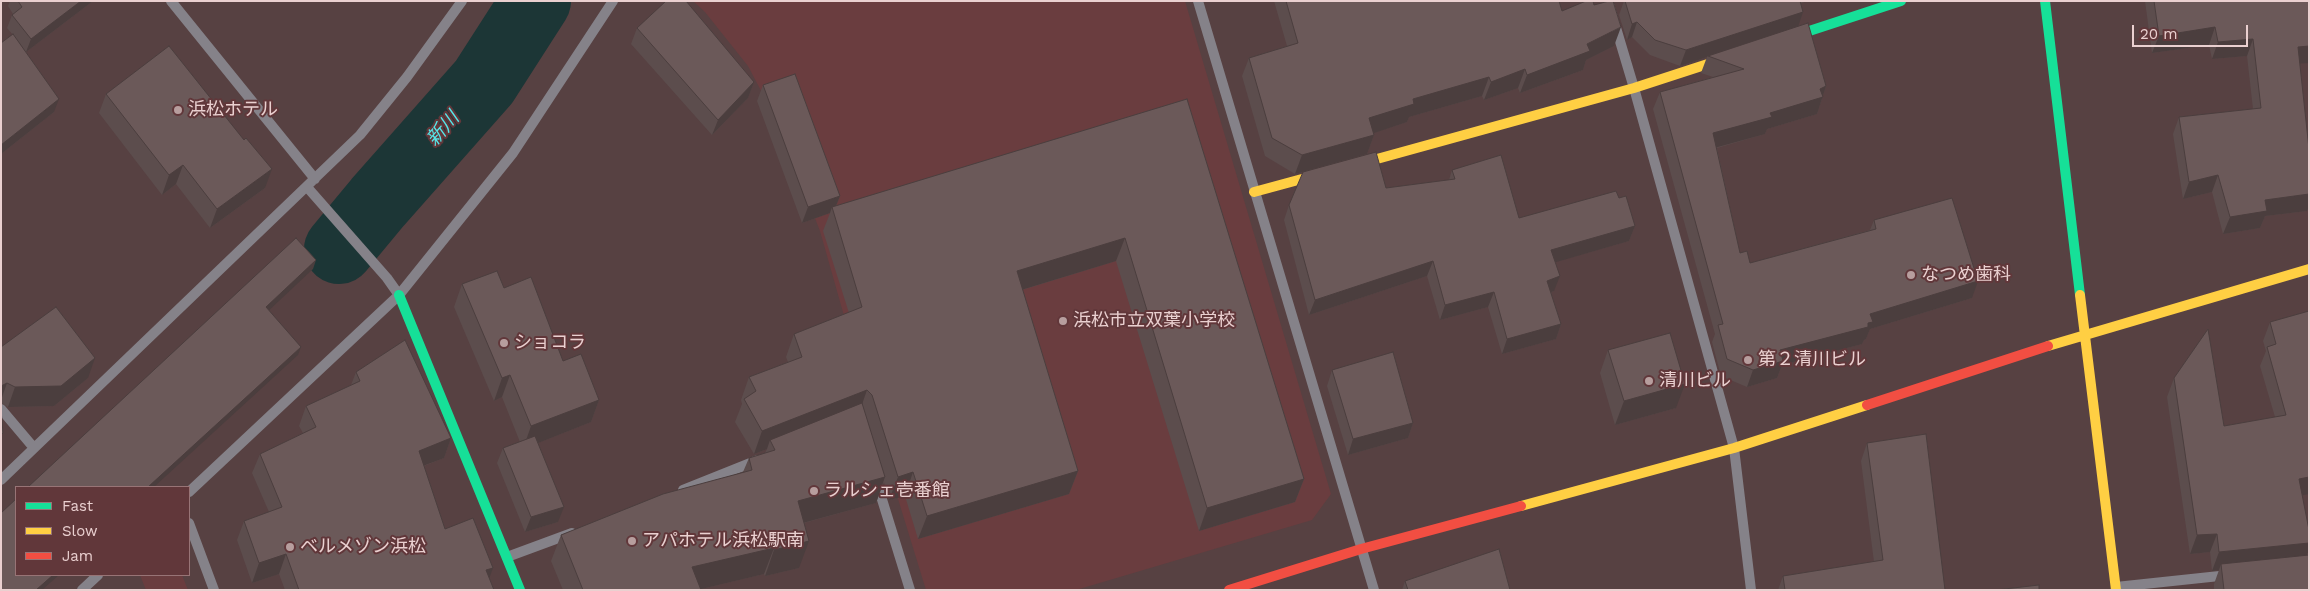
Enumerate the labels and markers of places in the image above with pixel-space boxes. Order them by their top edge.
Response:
place label: 浜松ホテル [188,99,278,121]
marker: 浜松ホテル [172,104,184,116]
place label: なつめ歯科 [1921,264,2011,286]
marker: なつめ歯科 [1905,269,1917,281]
place label: 浜松市立双葉小学校 [1073,310,1235,332]
marker: 浜松市立双葉小学校 [1057,315,1069,327]
place label: ショコラ [514,332,586,354]
marker: ショコラ [498,337,510,349]
place label: 第２清川ビル [1758,349,1866,371]
marker: 第２清川ビル [1742,354,1754,366]
place label: 清川ビル [1659,370,1731,392]
marker: 清川ビル [1643,375,1655,387]
place label: ラルシェ壱番館 [824,480,950,502]
marker: ラルシェ壱番館 [808,485,820,497]
place label: アパホテル浜松駅南 [642,530,804,552]
marker: アパホテル浜松駅南 [626,535,638,547]
place label: ベルメゾン浜松 [300,536,426,558]
marker: ベルメゾン浜松 [284,541,296,553]

